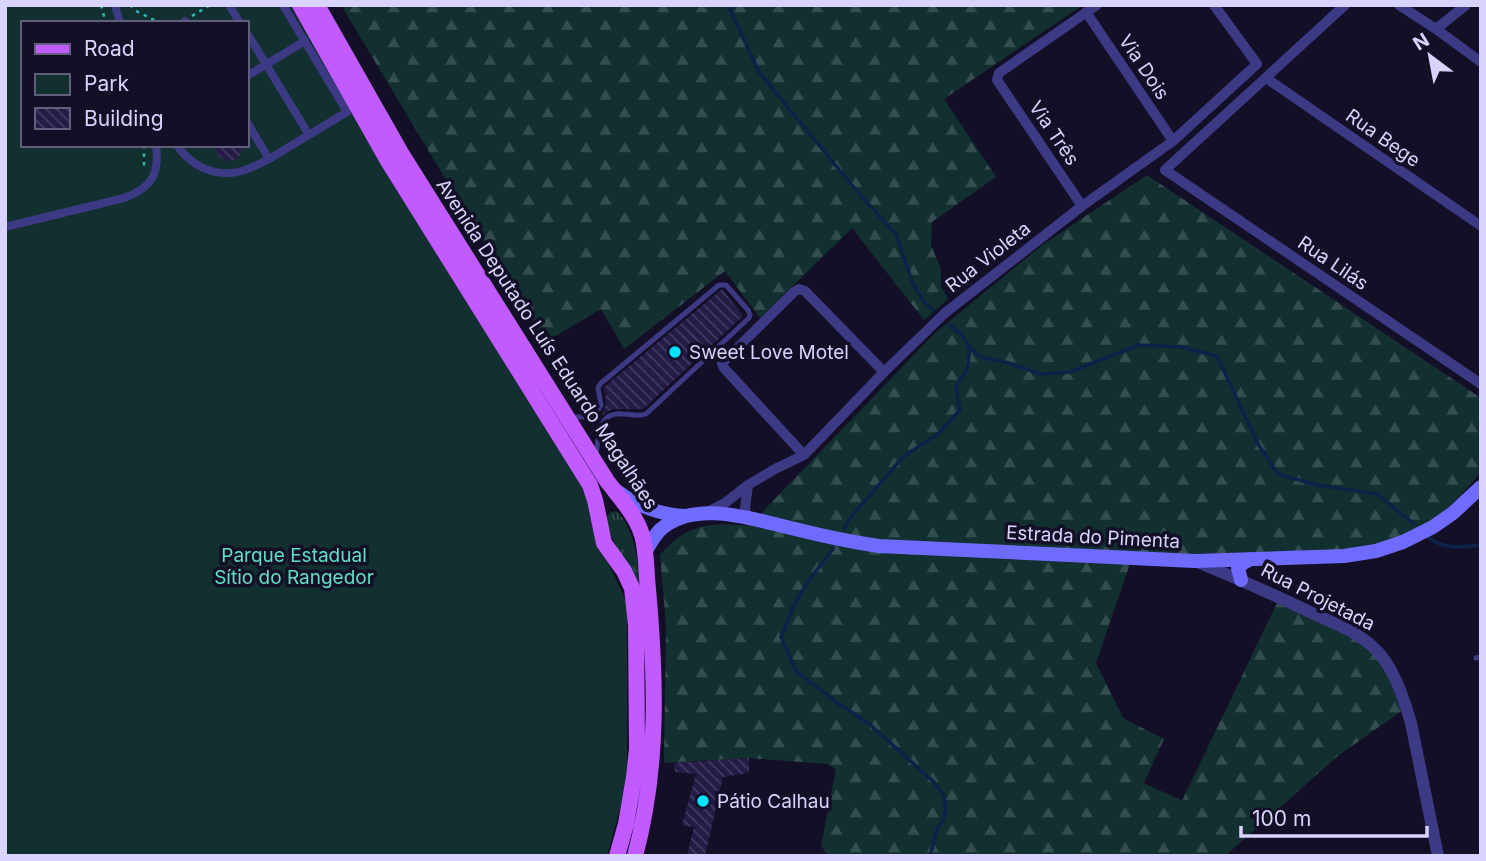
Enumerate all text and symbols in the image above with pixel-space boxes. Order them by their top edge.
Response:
legend [21,21,248,147]
north arrow [1395,21,1465,91]
text: N [1409,28,1433,56]
street label: Via Dois [1114,30,1174,104]
text: Road [84,36,135,61]
text: Park [84,71,129,96]
street label: Via Três [1024,96,1084,170]
street label: Rua Bege [1341,104,1425,172]
text: Building [84,106,164,131]
street label: Avenida Deputado Luís Eduardo Magalhães [431,174,663,514]
street label: Rua Violeta [941,217,1035,297]
street label: Rua Lilás [1293,231,1373,295]
place label: Sweet Love Motel [689,341,849,364]
marker: Sweet Love Motel [667,344,683,360]
street label: Estrada do Pimenta [1005,521,1181,553]
park label: Parque Estadual Sítio do Rangedor [214,544,374,589]
street label: Rua Projetada [1257,558,1379,636]
place label: Pátio Calhau [717,790,830,813]
marker: Pátio Calhau [695,793,711,809]
scale bar [1241,794,1426,838]
text: 100 m [1252,806,1311,831]

